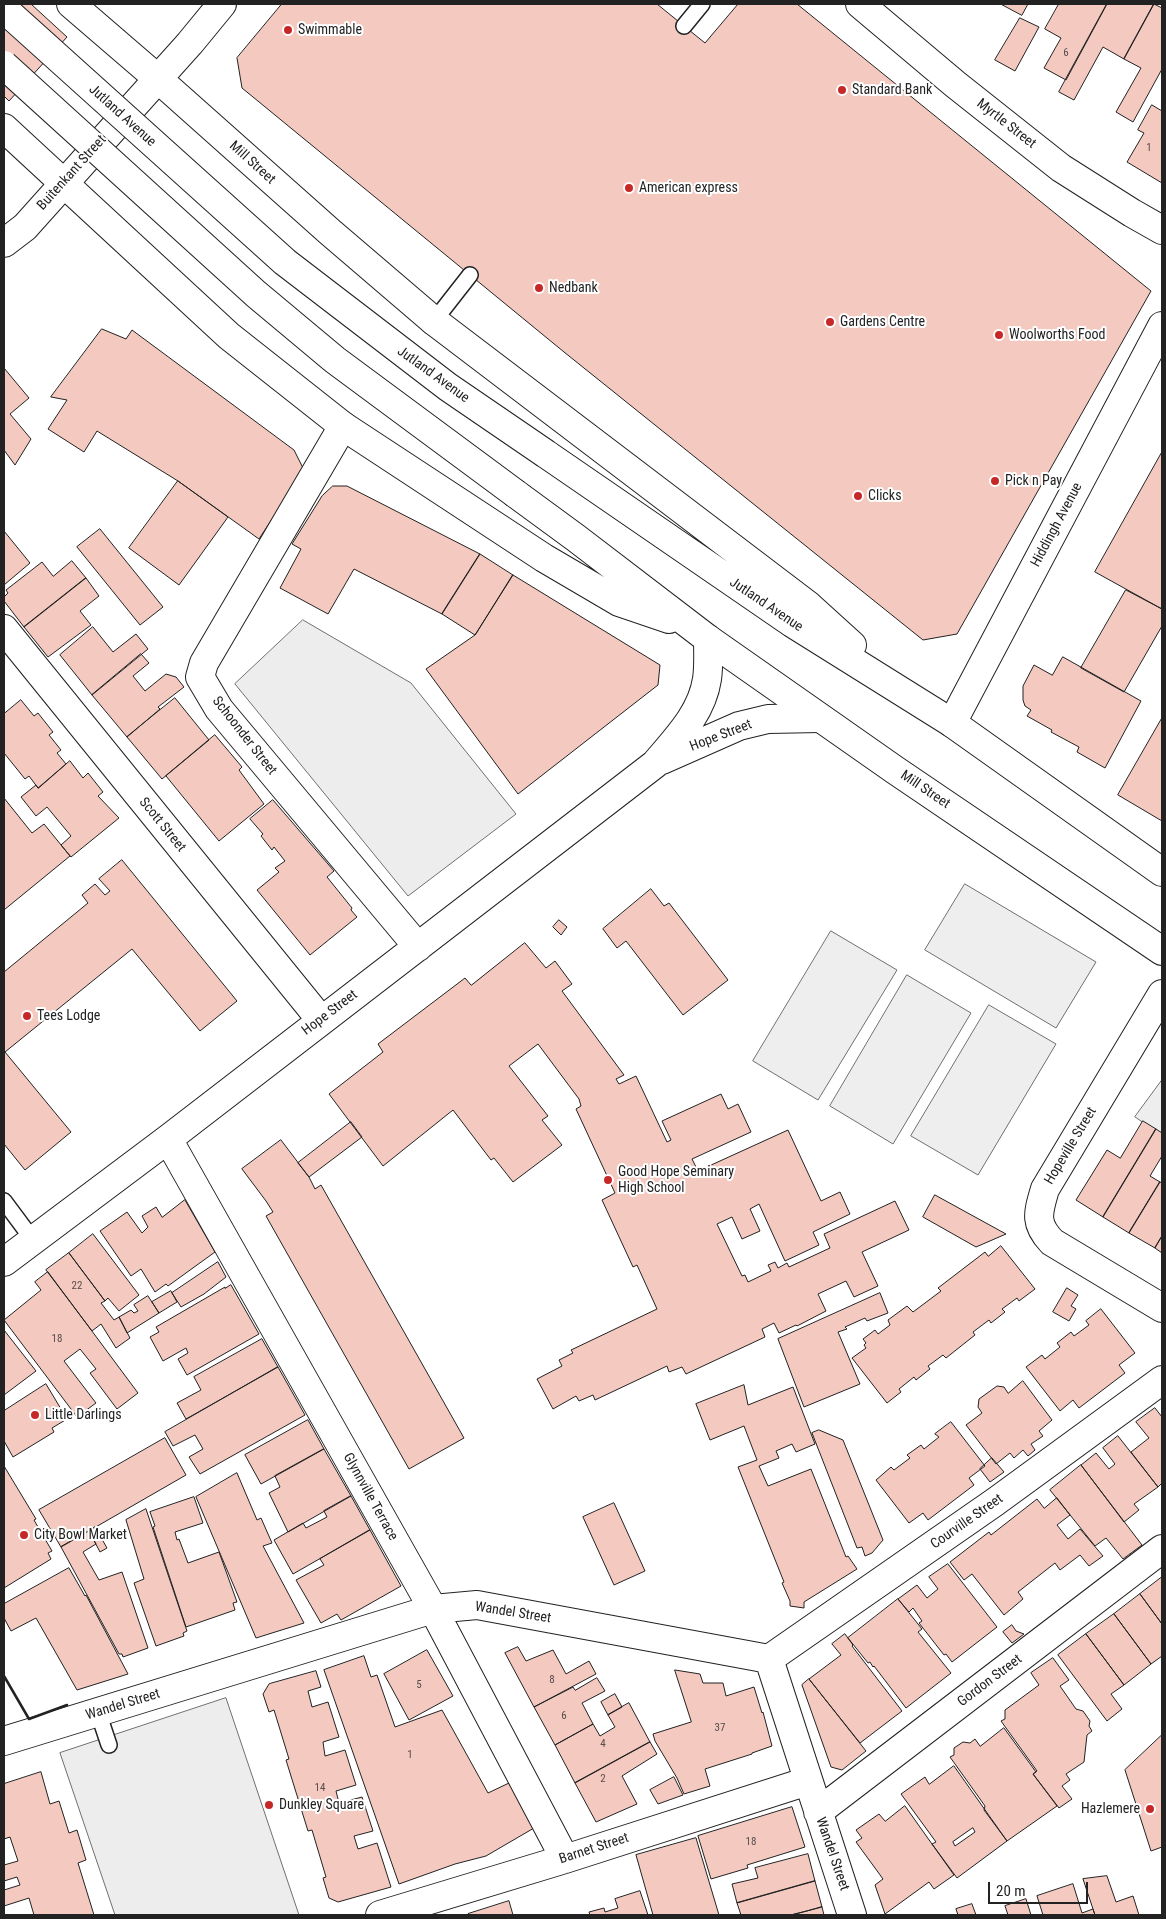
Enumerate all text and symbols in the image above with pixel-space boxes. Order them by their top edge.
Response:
place label: Swimmable [298,22,362,38]
marker: Swimmable [282,24,294,36]
house number: 6 [1063,46,1069,60]
street label: Jutland Avenue [85,81,159,151]
place label: Standard Bank [852,82,932,98]
marker: Standard Bank [836,84,848,96]
street label: Myrtle Street [973,96,1039,152]
street label: Buitenkant Street [34,132,110,214]
street label: Mill Street [225,138,279,188]
house number: 1 [1146,141,1152,155]
place label: American express [639,180,738,196]
marker: American express [623,182,635,194]
place label: Nedbank [549,280,598,296]
marker: Nedbank [533,282,545,294]
place label: Gardens Centre [840,314,925,330]
marker: Gardens Centre [824,316,836,328]
place label: Woolworths Food [1009,327,1106,343]
marker: Woolworths Food [993,329,1005,341]
street label: Jutland Avenue [394,343,472,407]
place label: Pick n Pay [1005,473,1062,489]
marker: Pick n Pay [989,475,1001,487]
street label: Hiddingh Avenue [1028,480,1086,570]
place label: Clicks [868,488,902,504]
marker: Clicks [852,490,864,502]
street label: Jutland Avenue [726,574,806,636]
street label: Schoonder Street [208,693,280,779]
street label: Hope Street [688,716,754,756]
street label: Mill Street [897,767,953,813]
street label: Scott Street [135,794,189,856]
street label: Hope Street [299,987,361,1039]
place label: Tees Lodge [37,1008,100,1024]
marker: Tees Lodge [21,1010,33,1022]
street label: Hopeville Street [1041,1104,1101,1188]
place label: Good Hope Seminary High School [618,1164,734,1196]
marker: Good Hope Seminary High School [602,1174,614,1186]
house number: 22 [72,1279,82,1293]
house number: 18 [52,1332,62,1346]
place label: Little Darlings [45,1407,122,1423]
marker: Little Darlings [29,1409,41,1421]
street label: Glynnville Terrace [339,1450,401,1544]
street label: Courville Street [928,1491,1006,1553]
place label: City Bowl Market [34,1527,127,1543]
marker: City Bowl Market [18,1529,30,1541]
street label: Wandel Street [474,1599,552,1627]
street label: Gordon Street [955,1651,1025,1711]
house number: 8 [549,1673,555,1687]
house number: 5 [416,1678,422,1692]
street label: Wandel Street [84,1686,162,1724]
house number: 6 [561,1709,567,1723]
house number: 37 [715,1721,725,1735]
house number: 4 [600,1737,606,1751]
house number: 1 [407,1748,413,1762]
house number: 2 [600,1772,606,1786]
house number: 14 [315,1781,325,1795]
place label: Dunkley Square [279,1797,364,1813]
marker: Dunkley Square [263,1799,275,1811]
place label: Hazlemere [1081,1801,1140,1817]
marker: Hazlemere [1144,1803,1156,1815]
street label: Wandel Street [812,1815,852,1893]
street label: Barnet Street [557,1830,631,1868]
house number: 18 [746,1835,756,1849]
scale bar [991,1872,1091,1904]
text: 20 m [996,1882,1026,1900]

